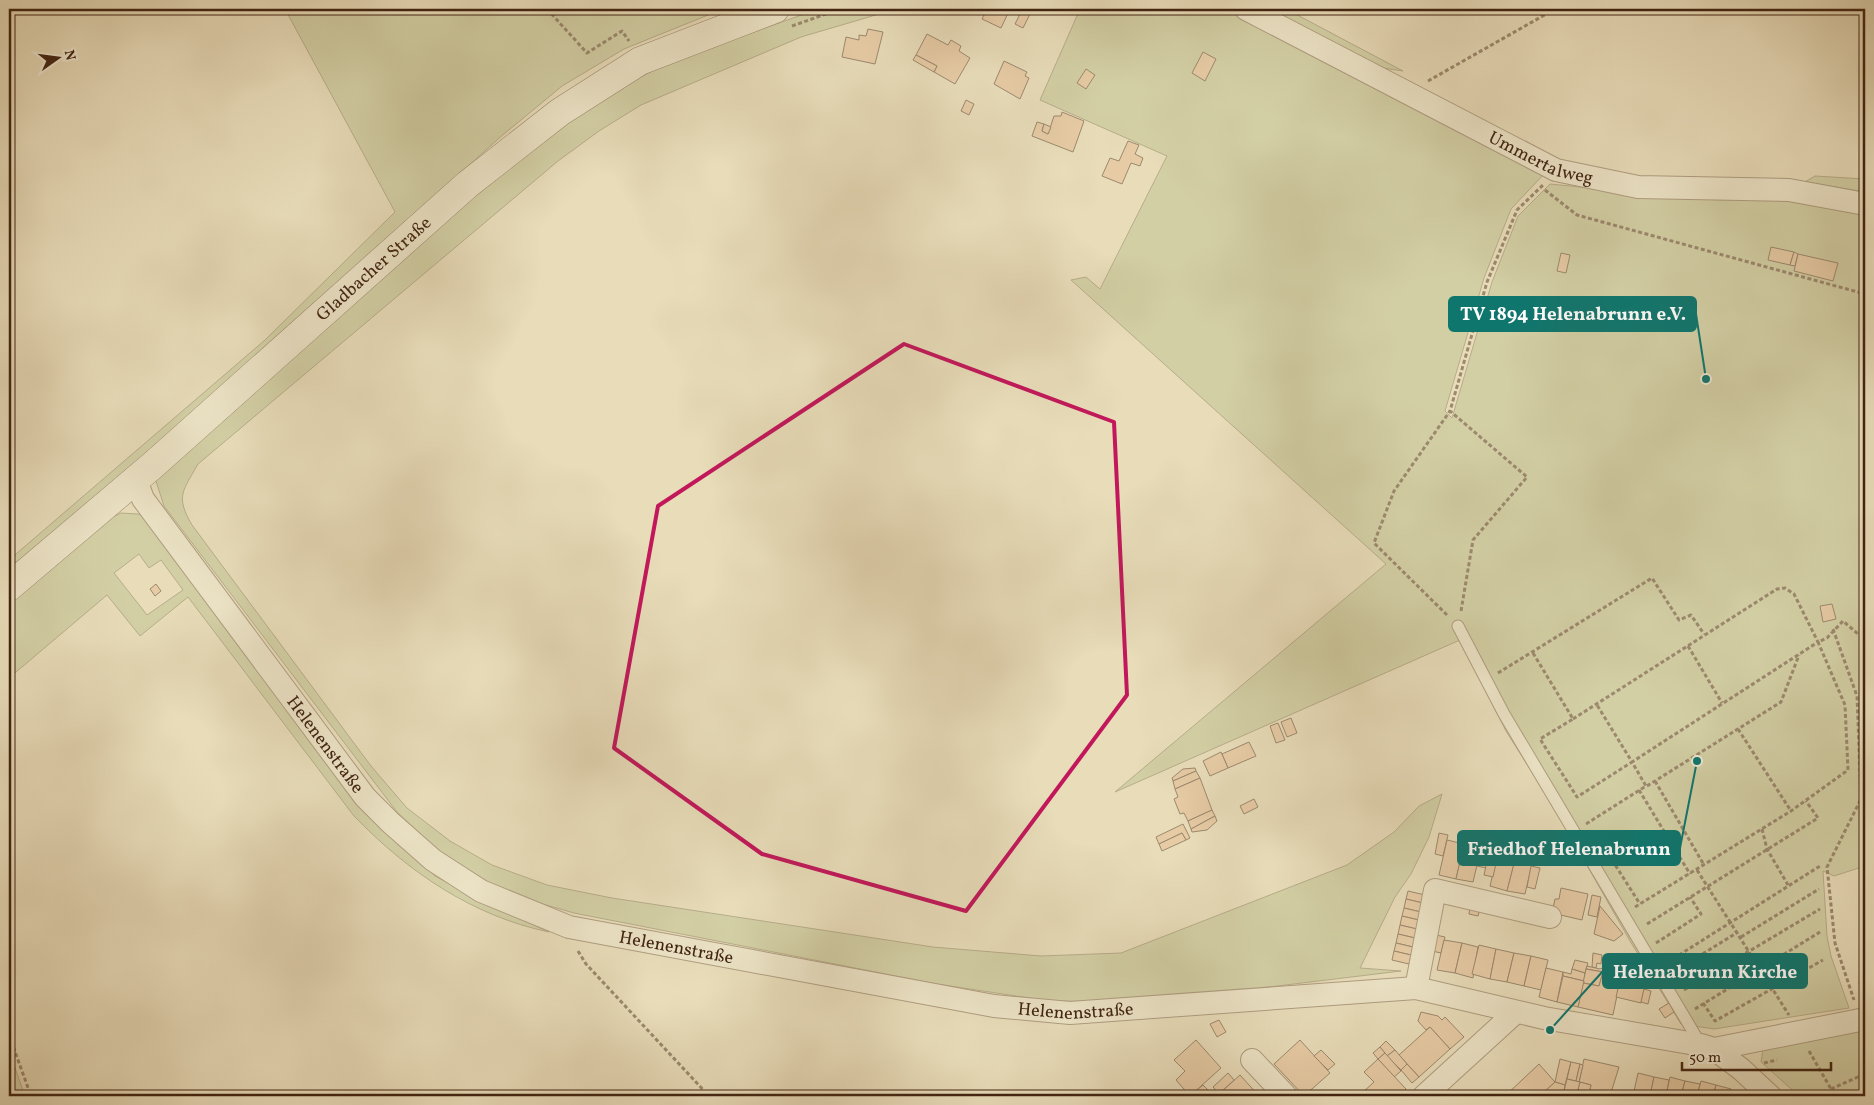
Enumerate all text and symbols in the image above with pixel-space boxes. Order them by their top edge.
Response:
north arrow [32,32,82,82]
text: N [59,48,80,62]
street label: Ummertalweg [1483,126,1595,191]
street label: Gladbacher Straße [311,211,437,328]
callout: TV 1894 Helenabrunn e.V. [1449,297,1696,331]
text: TV 1894 Helenabrunn e.V. [1460,302,1686,328]
street label: Helenenstraße [280,691,369,799]
callout: Friedhof Helenabrunn [1458,831,1680,865]
text: Friedhof Helenabrunn [1467,837,1671,863]
street label: Helenenstraße [617,926,735,971]
callout: Helenabrunn Kirche [1603,954,1807,988]
text: Helenabrunn Kirche [1613,960,1797,986]
street label: Helenenstraße [1017,997,1134,1027]
scale bar [1682,1040,1830,1072]
text: 50 m [1689,1048,1721,1069]

